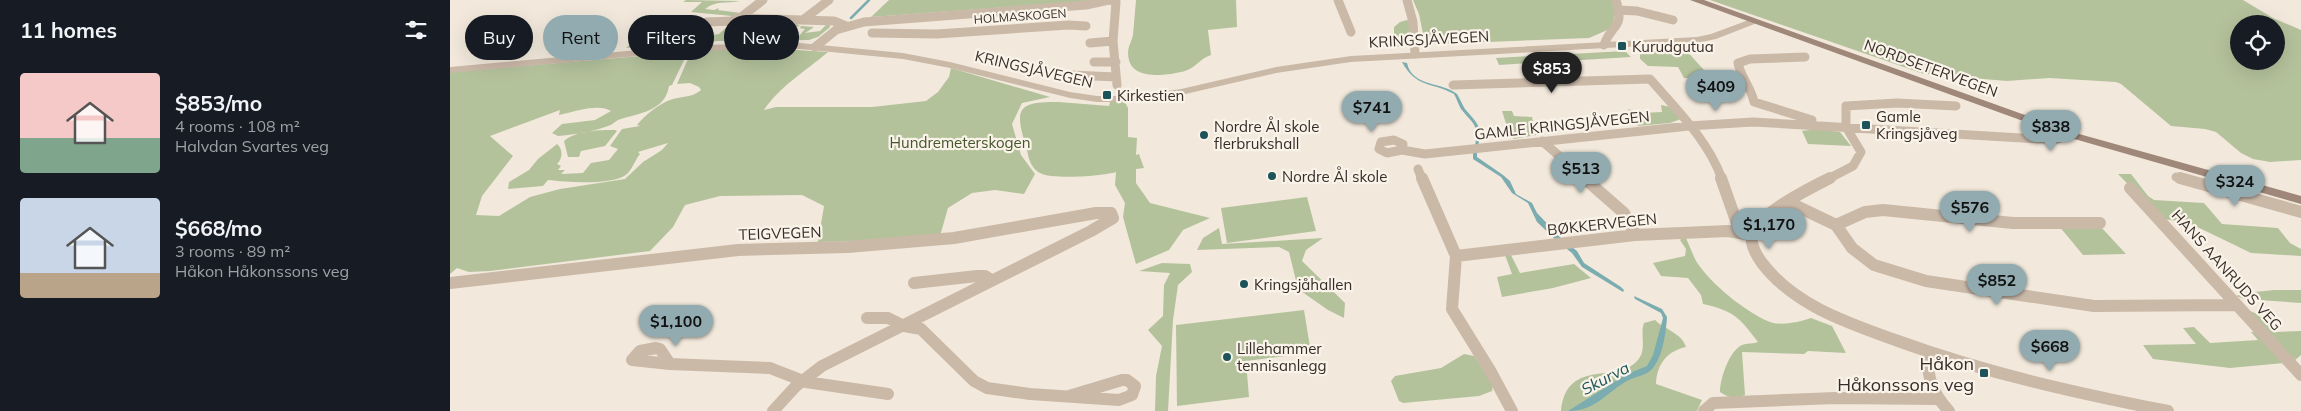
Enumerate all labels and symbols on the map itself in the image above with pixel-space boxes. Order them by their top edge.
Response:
street label: HOLMASKOGEN [973,5,1067,27]
street label: KRINGSJÅVEGEN [1368,25,1490,52]
street label: NORDSETERVEGEN [1862,35,2000,101]
place label: Kurudgutua [1632,37,1714,56]
marker: Kurudgutua [1616,40,1628,52]
street label: KRINGSJÅVEGEN [973,45,1095,92]
pin: $853 [1522,52,1582,94]
pin: $409 [1686,70,1746,112]
place label: Kirkestien [1117,86,1184,105]
marker: Kirkestien [1101,89,1113,101]
pin: $741 [1342,90,1402,133]
street label: GAMLE KRINGSJÅVEGEN [1473,105,1651,144]
place label: Gamle Kringsjåveg [1876,107,1957,143]
pin: $838 [2021,110,2081,152]
place label: Nordre Ål skole flerbrukshall [1214,116,1319,153]
marker: Gamle Kringsjåveg [1860,119,1872,131]
marker: Nordre Ål skole flerbrukshall [1198,129,1210,141]
park label: Hundremeterskogen [889,133,1031,152]
pin: $513 [1551,152,1611,194]
pin: $324 [2205,164,2265,207]
place label: Nordre Ål skole [1282,166,1387,186]
marker: Nordre Ål skole [1266,170,1278,182]
pin: $576 [1940,190,2000,233]
street label: HANS AANRUDS VEG [2168,206,2286,334]
pin: $1,170 [1728,208,1810,250]
street label: BØKKERVEGEN [1546,209,1658,239]
street label: TEIGVEGEN [738,222,822,244]
pin: $852 [1967,264,2027,306]
place label: Kringsjåhallen [1254,275,1352,294]
marker: Kringsjåhallen [1238,278,1250,290]
pin: $1,100 [635,304,717,347]
pin: $668 [2020,330,2080,372]
place label: Lillehammer tennisanlegg [1237,339,1327,375]
marker: Lillehammer tennisanlegg [1221,351,1233,363]
place label: Håkon Håkonssons veg [1837,352,1974,396]
water label: Skurva [1577,357,1633,399]
marker: Håkon Håkonssons veg [1978,367,1990,379]

